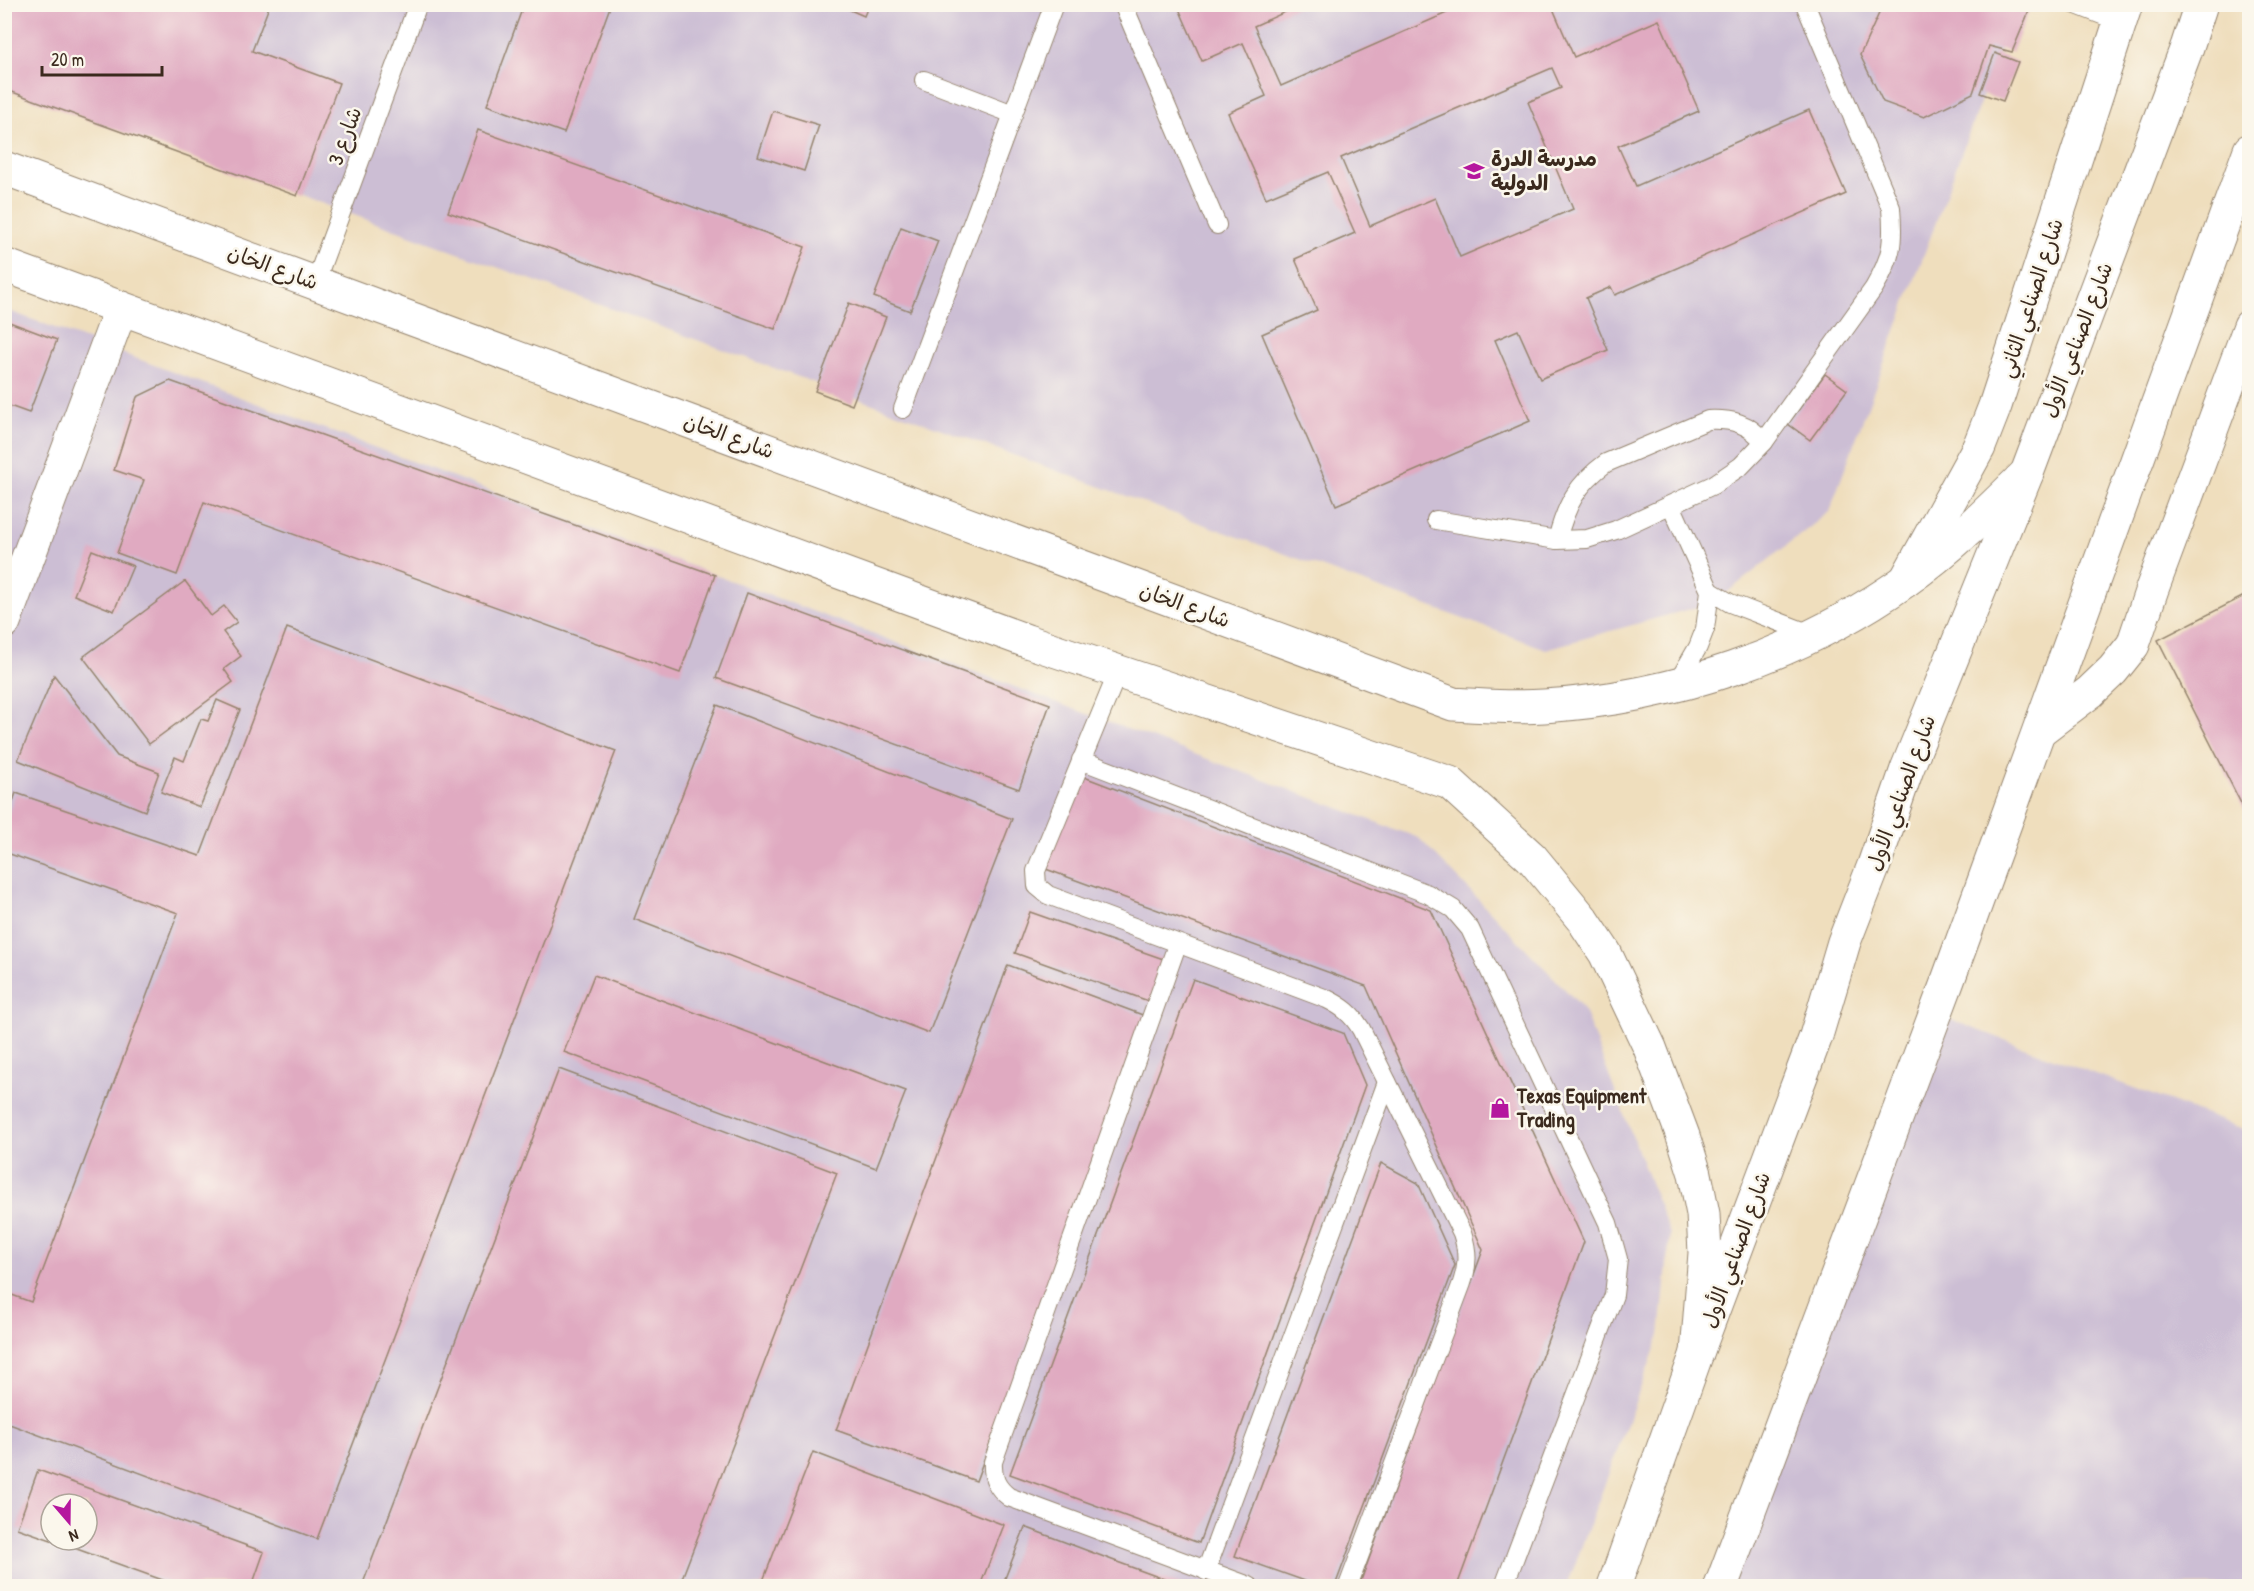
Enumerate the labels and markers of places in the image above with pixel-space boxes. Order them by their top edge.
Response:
place label: مدرسة الدرة الدولية [1491,144,1597,197]
school or university icon: مدرسة الدرة الدولية [1462,159,1486,183]
place label: Texas Equipment Trading [1516,1081,1647,1135]
shop icon: Texas Equipment Trading [1488,1096,1512,1120]

